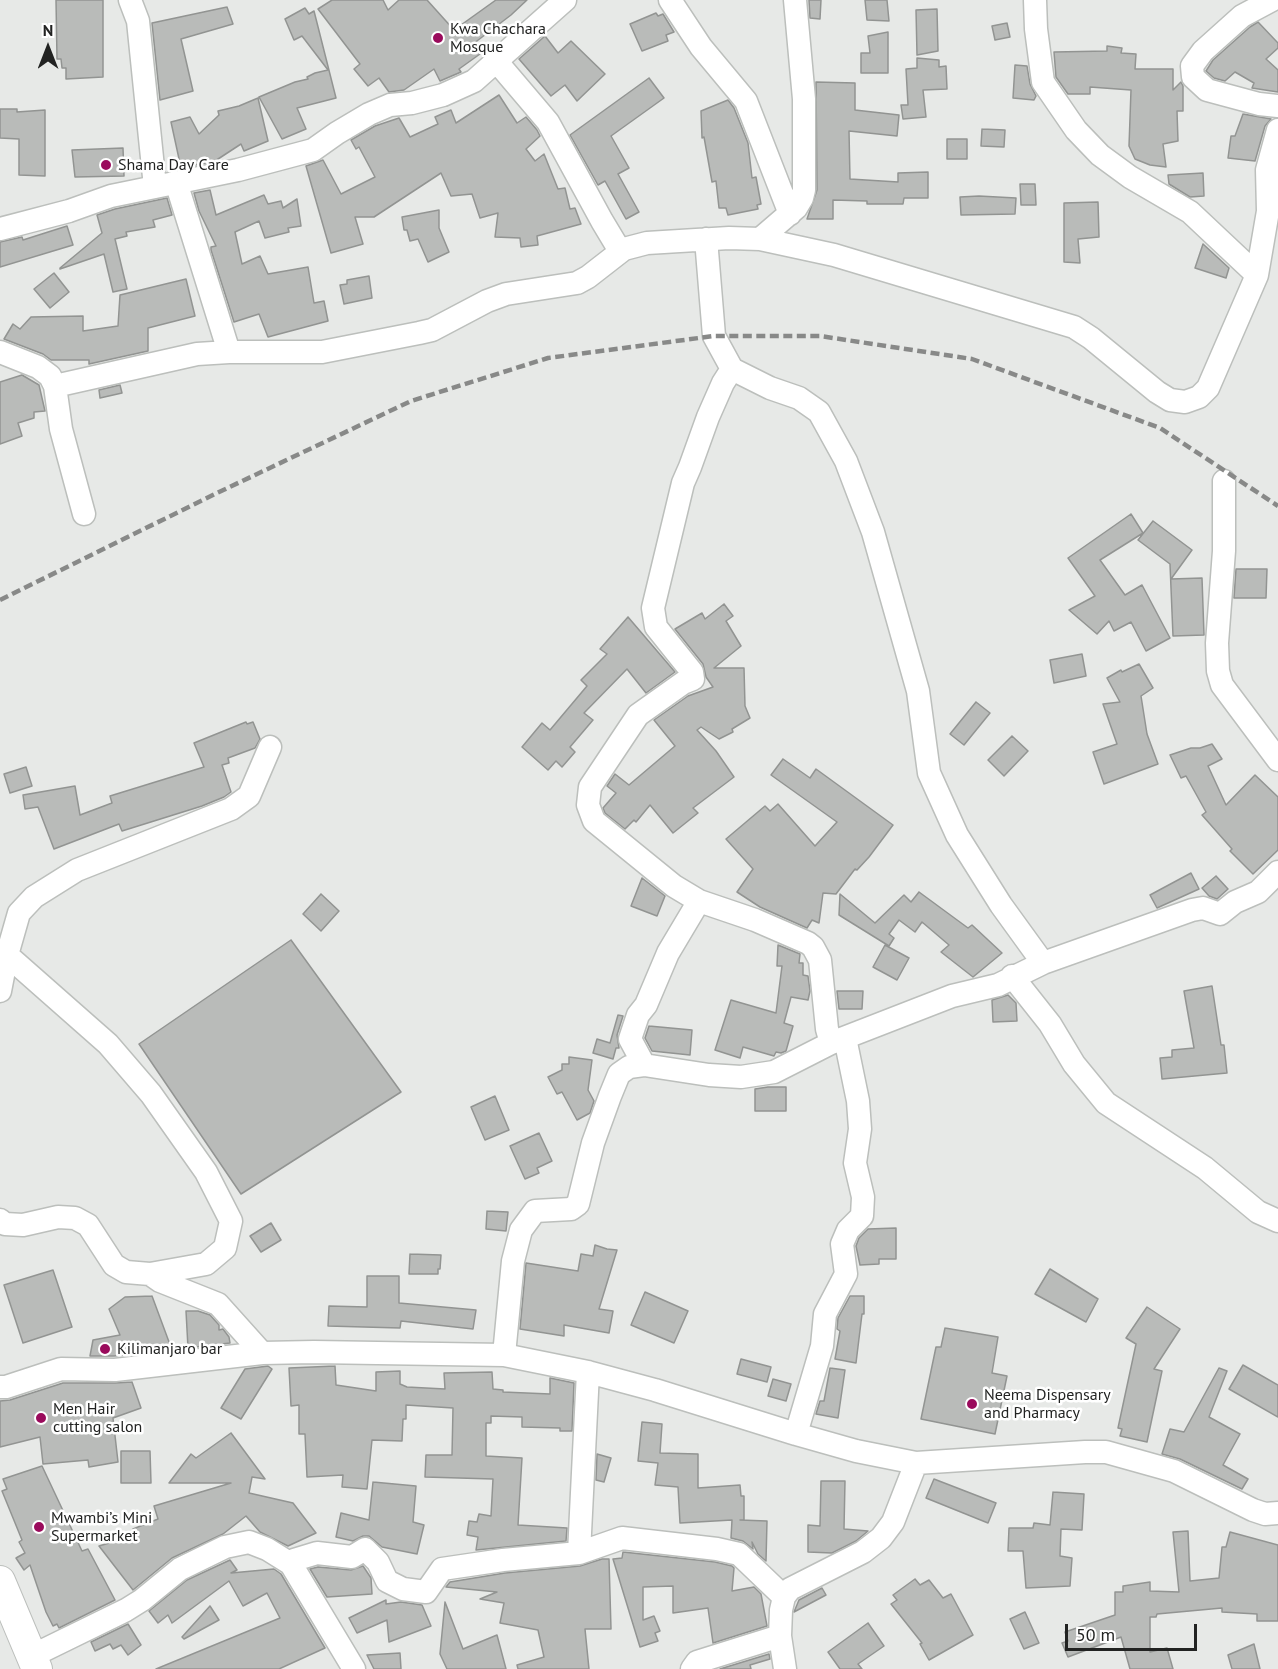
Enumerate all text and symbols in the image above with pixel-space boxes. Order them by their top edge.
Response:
north arrow [18,18,78,78]
place label: Kwa Chachara Mosque [450,19,546,57]
text: N [43,20,53,40]
marker: Kwa Chachara Mosque [431,31,445,45]
place label: Shama Day Care [118,155,229,175]
marker: Shama Day Care [99,158,113,172]
place label: Kilimanjaro bar [117,1339,222,1359]
marker: Kilimanjaro bar [98,1342,112,1356]
place label: Neema Dispensary and Pharmacy [984,1385,1111,1423]
marker: Neema Dispensary and Pharmacy [965,1397,979,1411]
place label: Men Hair cutting salon [53,1399,142,1437]
marker: Men Hair cutting salon [34,1411,48,1425]
place label: Mwambi’s Mini Supermarket [51,1508,152,1546]
marker: Mwambi’s Mini Supermarket [32,1520,46,1534]
scale bar [1068,1612,1200,1650]
text: 50 m [1076,1623,1115,1646]

